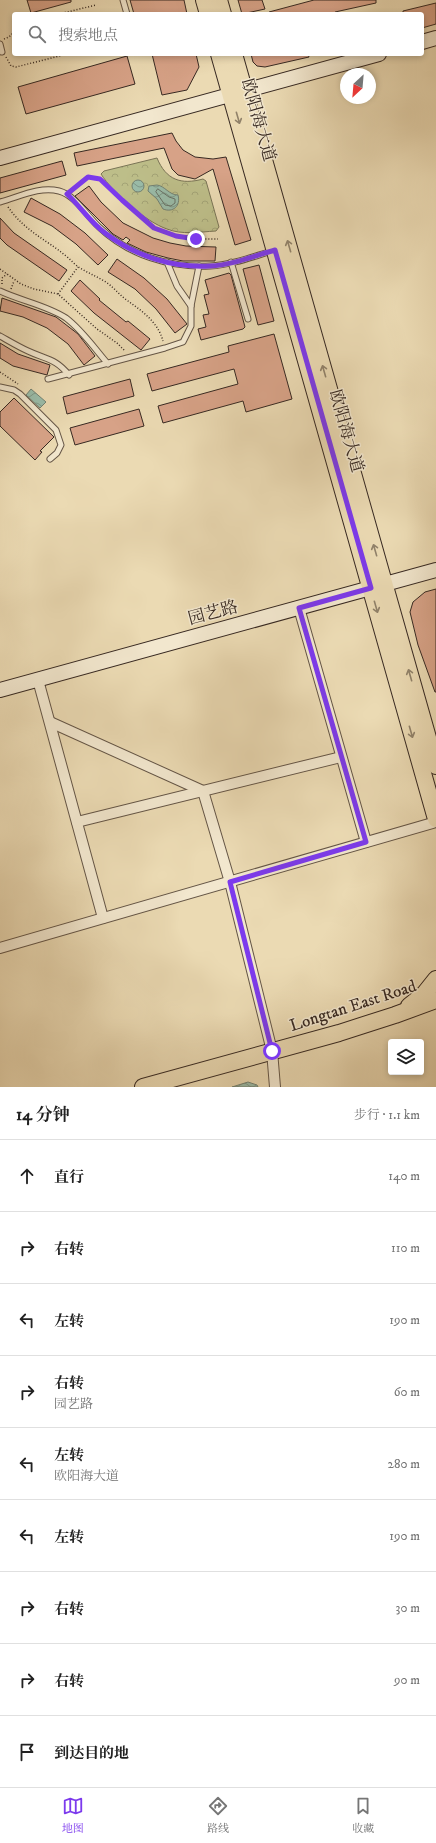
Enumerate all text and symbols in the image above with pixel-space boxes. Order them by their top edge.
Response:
search box [12,12,424,56]
icon: search [26,23,48,45]
text: 搜索地点 [58,26,118,45]
north arrow [340,68,376,104]
street label: 欧阳海大道 [236,76,280,164]
one-way arrow [234,112,242,125]
route end [187,230,205,248]
one-way arrow [285,240,292,253]
one-way arrow [320,365,327,378]
street label: 欧阳海大道 [324,387,368,475]
one-way arrow [371,544,378,557]
street label: 园艺路 [186,596,240,630]
one-way arrow [373,601,380,614]
one-way arrow [406,669,413,682]
one-way arrow [408,726,415,739]
street label: Longtan East Road [287,975,420,1037]
map controls [388,1039,424,1075]
button: layers [388,1039,424,1075]
route start [263,1042,281,1060]
text: 14 分钟 [16,1104,70,1126]
text: 步行 · 1.1 km [354,1107,420,1123]
icon: ahead [16,1165,38,1187]
text: 直行 [54,1168,84,1187]
text: 140 m [388,1168,420,1184]
icon: right [16,1237,38,1259]
text: 右转 [54,1240,84,1259]
text: 110 m [391,1240,420,1256]
icon: left [16,1309,38,1331]
text: 左转 [54,1312,84,1331]
text: 190 m [389,1312,420,1328]
text: 右转 [54,1374,84,1393]
icon: right [16,1381,38,1403]
text: 60 m [394,1384,420,1400]
text: 园艺路 [54,1396,93,1412]
text: 左转 [54,1446,84,1465]
icon: left [16,1453,38,1475]
text: 280 m [388,1456,420,1472]
text: 欧阳海大道 [54,1468,119,1484]
icon: left [16,1525,38,1547]
text: 左转 [54,1528,84,1547]
text: 190 m [389,1528,420,1544]
icon: right [16,1597,38,1619]
text: 右转 [54,1600,84,1619]
text: 30 m [396,1600,420,1616]
icon: right [16,1669,38,1691]
text: 右转 [54,1672,84,1691]
text: 90 m [394,1672,420,1688]
icon: arrive [16,1741,38,1763]
text: 到达目的地 [54,1744,129,1763]
tab: 地图 [62,1795,84,1836]
tab: 路线 [207,1795,229,1836]
tab: 收藏 [352,1795,374,1836]

